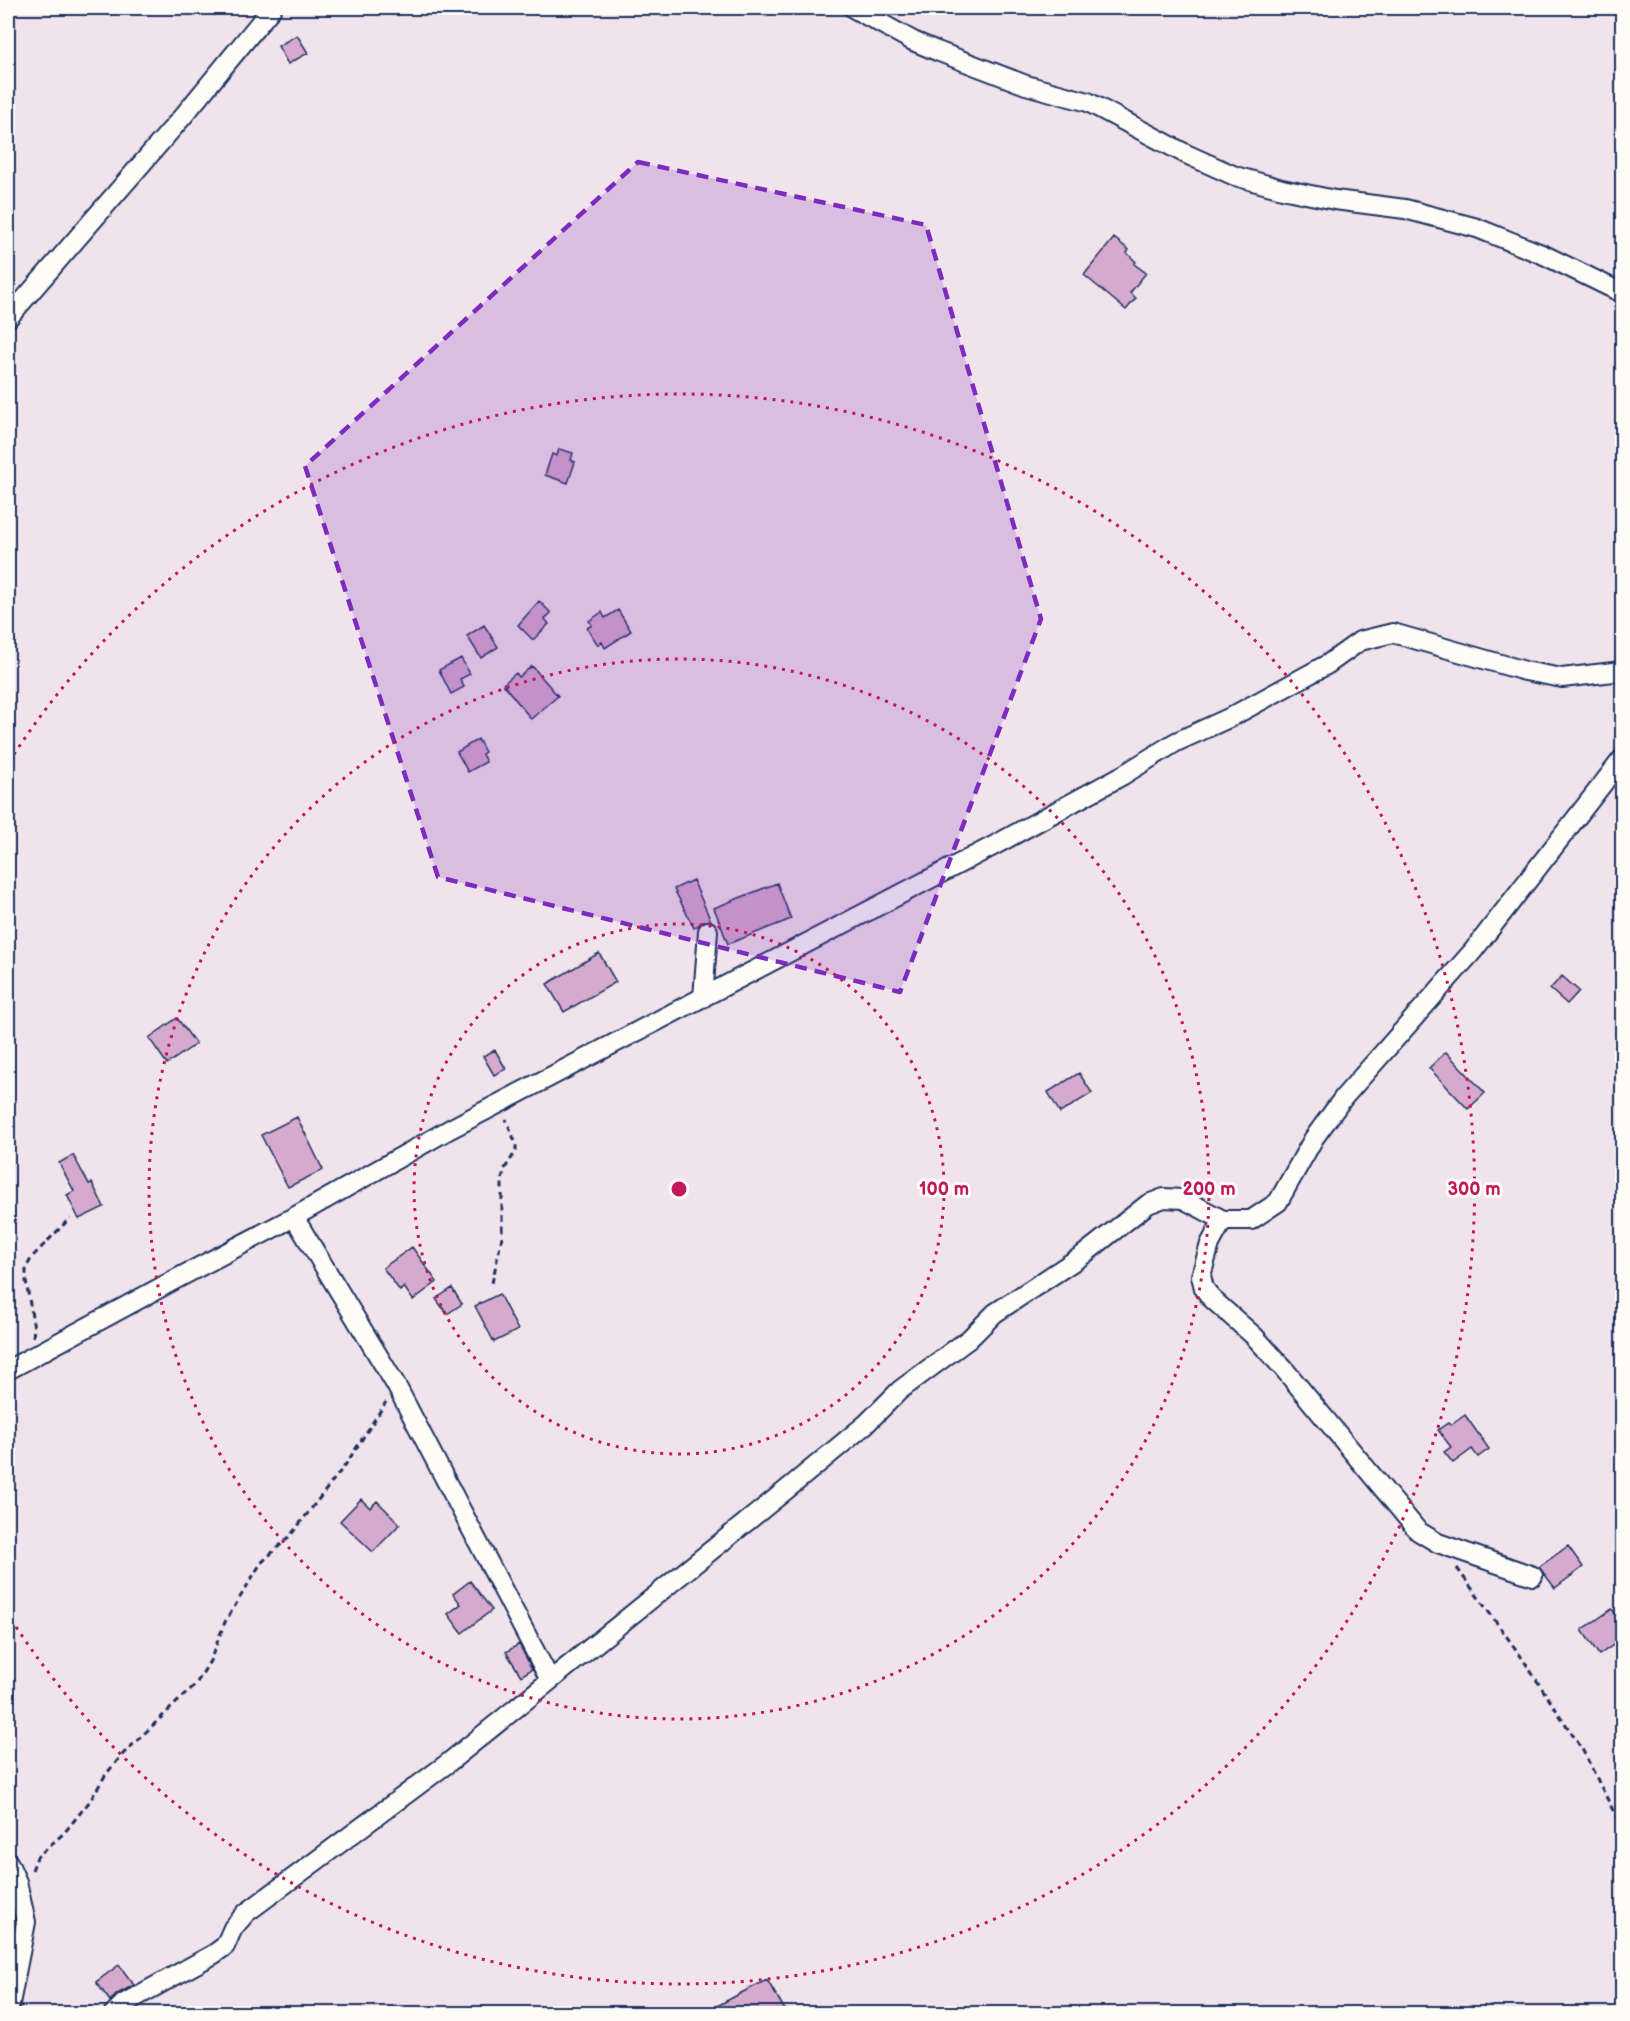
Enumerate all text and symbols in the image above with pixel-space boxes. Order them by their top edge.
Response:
centre of rings [669,1179,689,1199]
text: 100 m [919,1179,969,1200]
text: 200 m [1182,1179,1236,1200]
text: 300 m [1447,1179,1501,1200]

